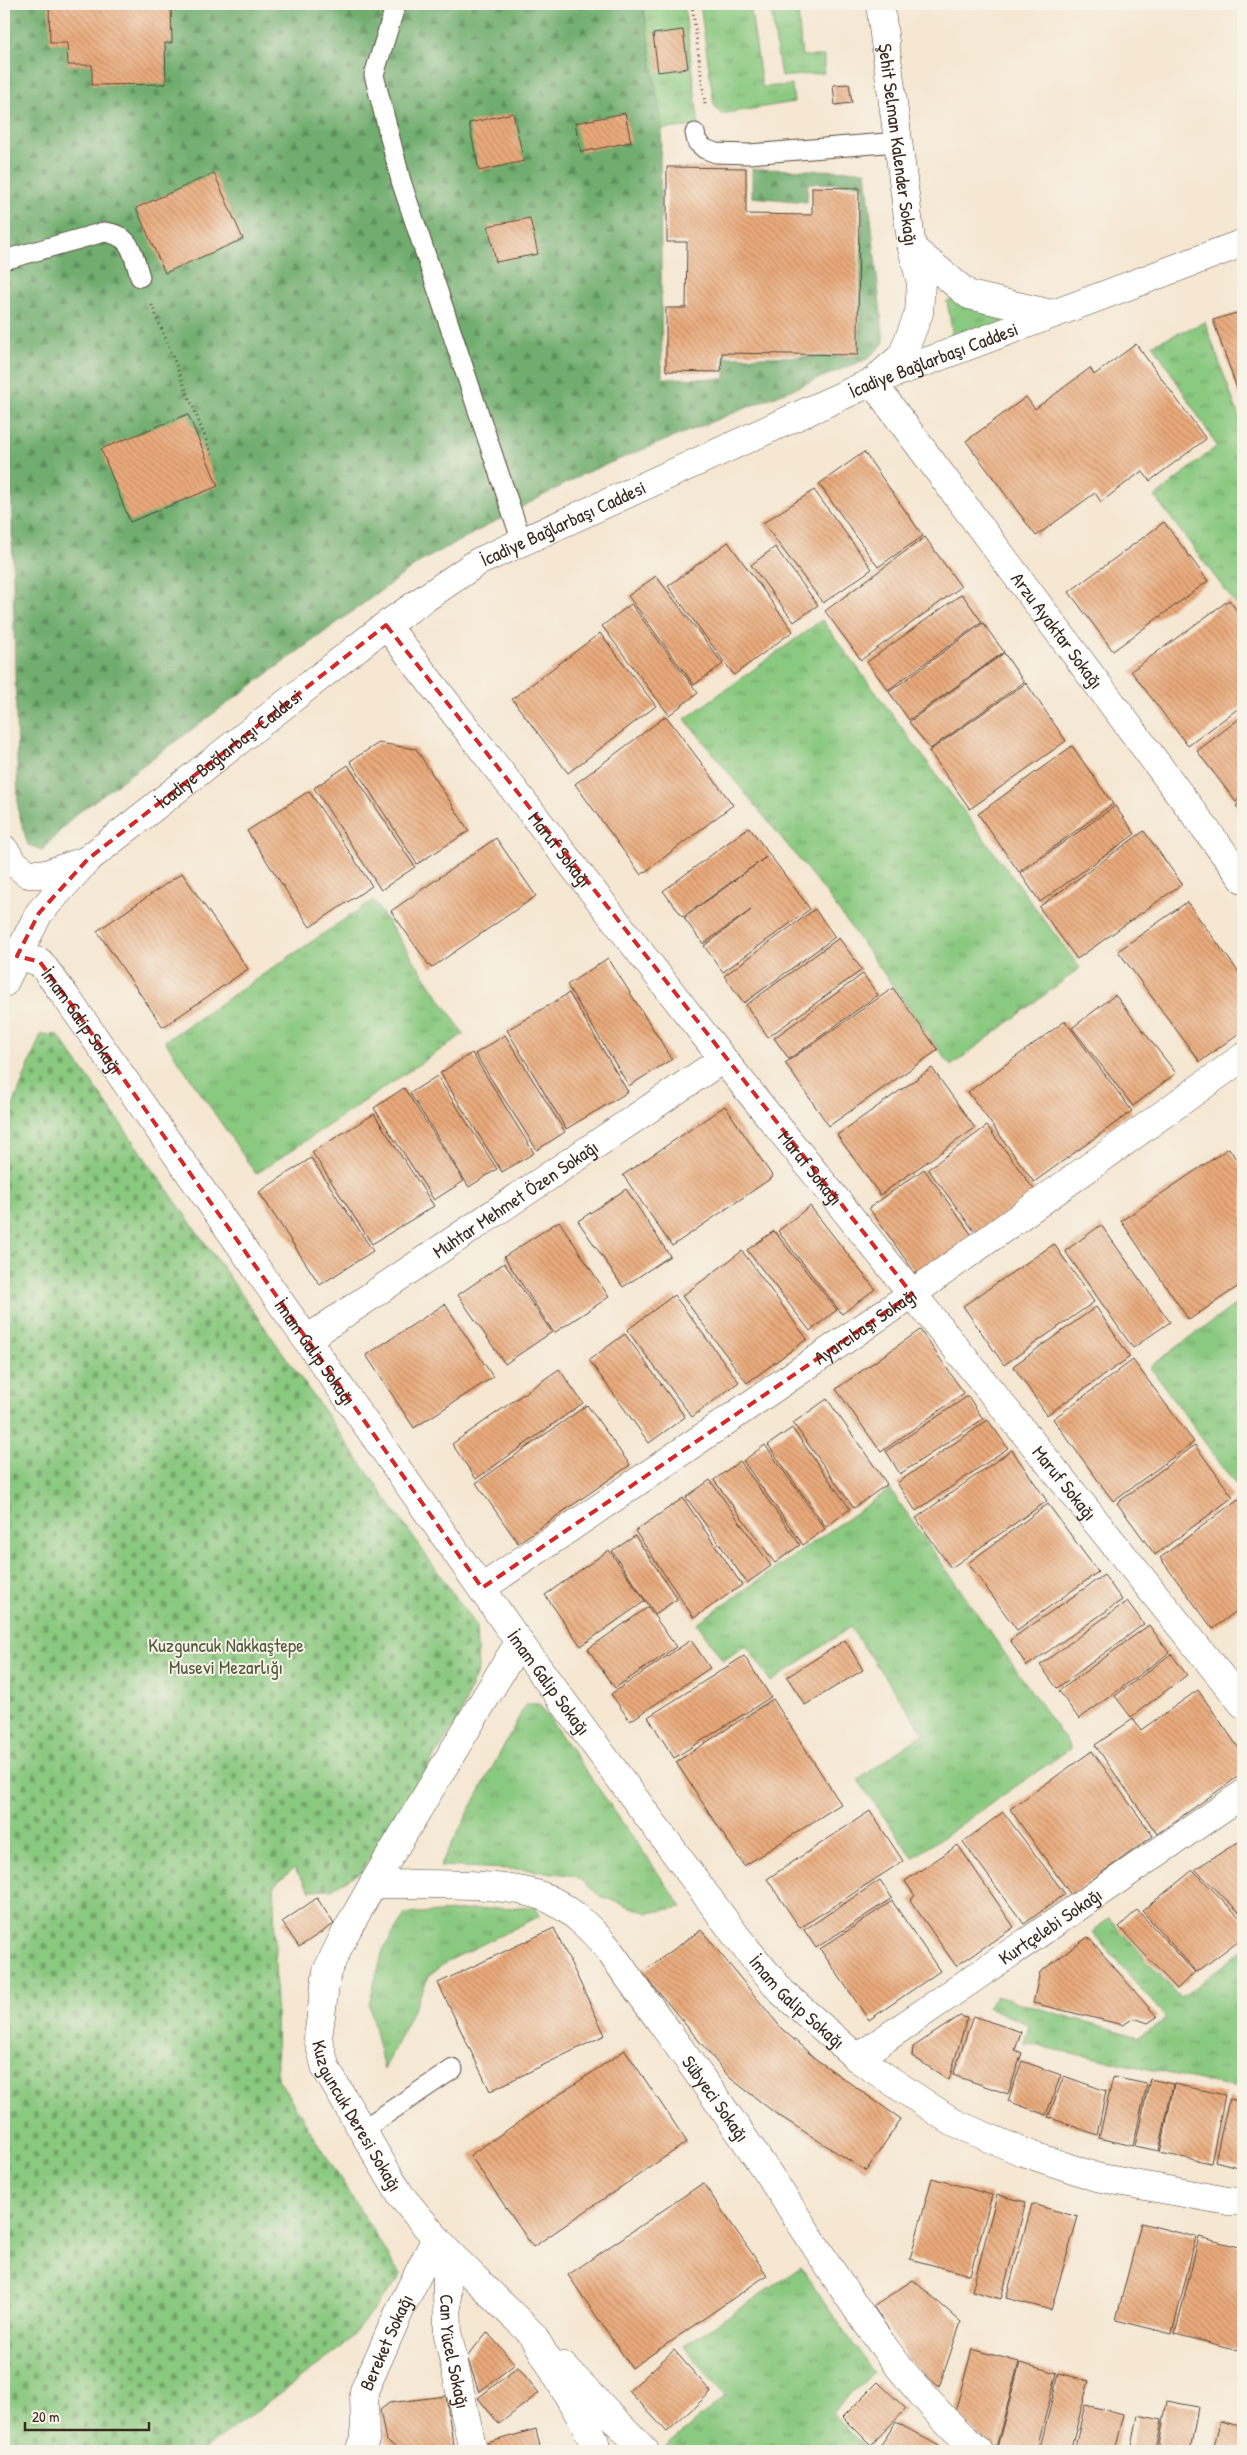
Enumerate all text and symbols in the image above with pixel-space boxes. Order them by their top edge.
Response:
street label: Şehit Selman Kalender Sokağı [872,42,925,248]
street label: İcadiye Bağlarbaşı Caddesi [844,315,1022,404]
street label: İcadiye Bağlarbaşı Caddesi [476,474,650,572]
street label: Arzu Ayaktar Sokağı [1005,567,1110,694]
street label: İcadiye Bağlarbaşı Caddesi [150,683,307,814]
street label: Maruf Sokağı [523,806,598,893]
street label: İmam Galip Sokağı [35,962,129,1079]
street label: Maruf Sokağı [772,1125,849,1211]
street label: Muhtar Mehmet Özen Sokağı [427,1134,603,1264]
street label: Ayarcıbaşı Sokağı [808,1282,922,1371]
street label: İmam Galip Sokağı [269,1293,362,1410]
street label: Maruf Sokağı [1027,1440,1103,1526]
street label: İmam Galip Sokağı [501,1625,597,1741]
park label: Kuzguncuk Nakkaştepe Musevi Mezarlığı [148,1632,304,1680]
street label: Kurtçelebi Sokağı [993,1881,1107,1970]
street label: İmam Galip Sokağı [743,1949,851,2055]
street label: Kuzguncuk Deresi Sokağı [306,2037,408,2196]
street label: Sübyeci Sokağı [676,2050,756,2147]
street label: Bereket Sokağı [353,2290,419,2394]
street label: Can Yücel Sokağı [434,2294,476,2411]
scale bar [25,2400,149,2432]
text: 20 m [32,2406,59,2427]

